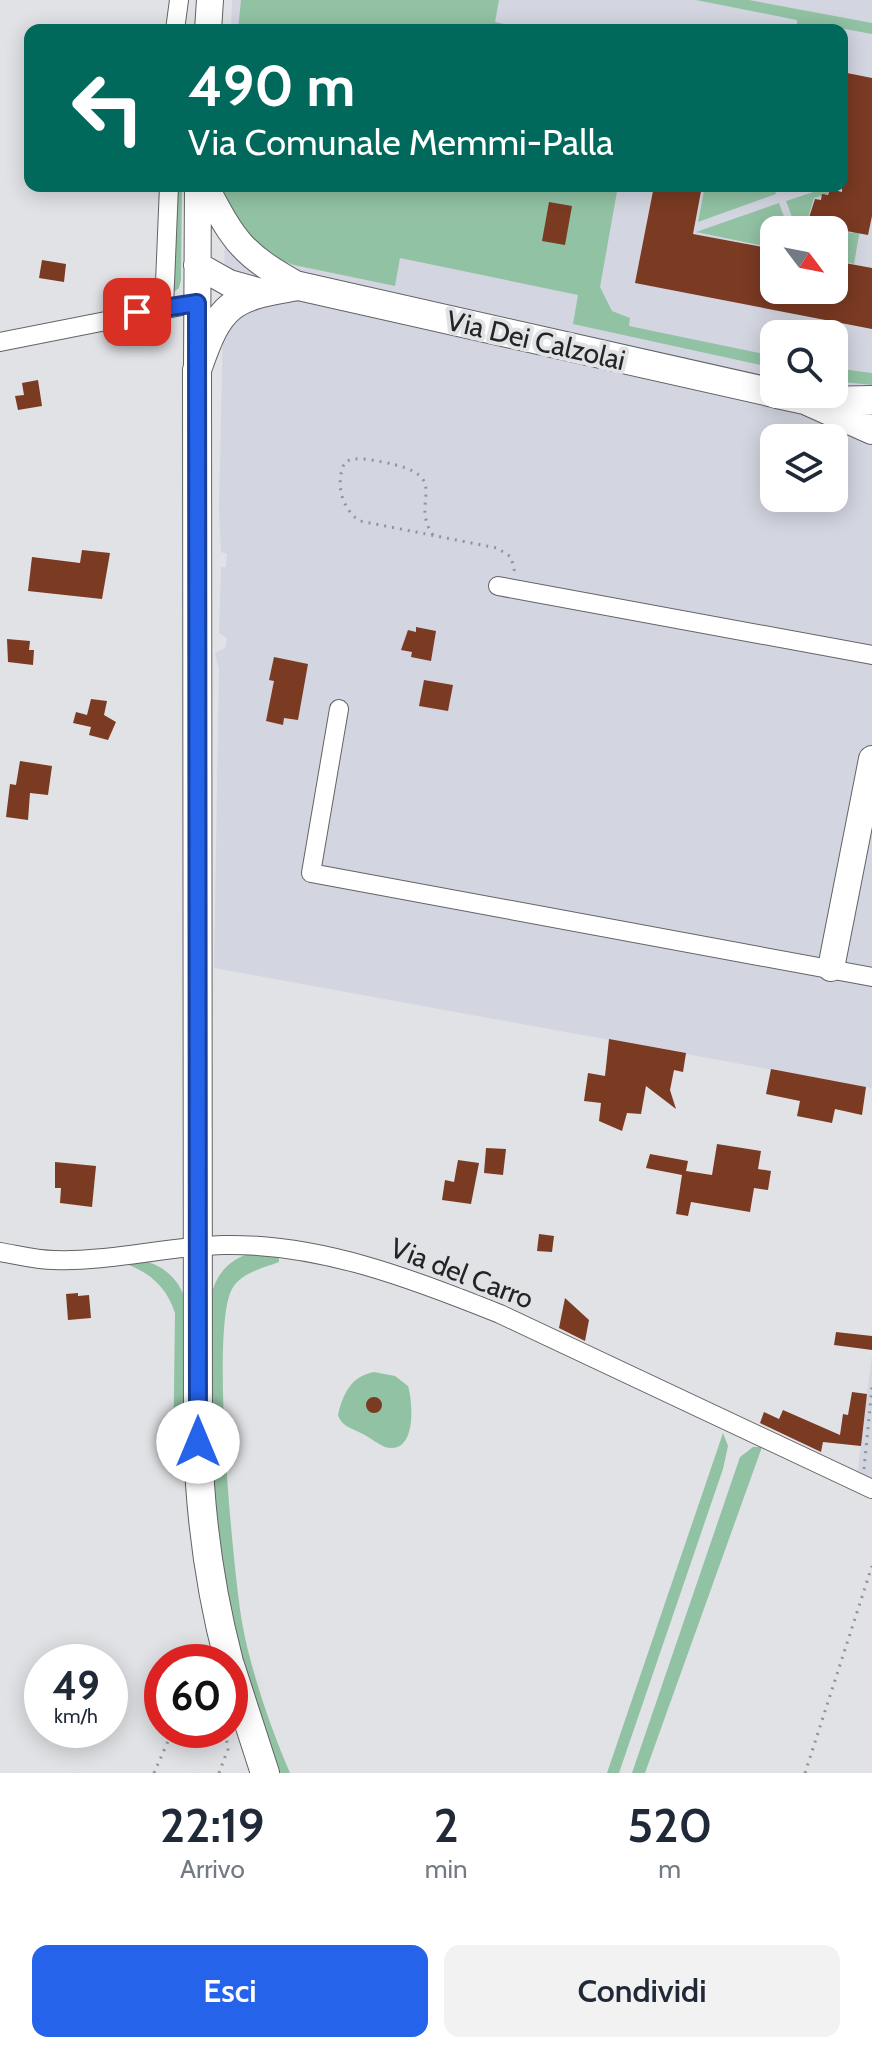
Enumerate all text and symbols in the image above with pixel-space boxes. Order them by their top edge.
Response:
text: 490 m [188,52,355,120]
icon: left [56,56,160,160]
text: Via Comunale Memmi-Palla [188,120,614,164]
north arrow [760,216,848,304]
map controls [760,216,848,512]
pin [103,278,171,346]
icon: arrive [115,290,159,334]
street label: Via Dei Calzolai [443,303,629,377]
button: search [760,320,848,408]
button: layers [760,424,848,512]
street label: Via del Carro [386,1230,538,1316]
position arrow [156,1400,240,1484]
speed limit sign: 60 [144,1644,248,1748]
text: 49 [52,1661,100,1710]
text: km/h [54,1704,98,1728]
text: 22:19 [160,1796,265,1854]
text: 2 [433,1796,459,1854]
text: 520 [627,1796,712,1854]
text: Arrivo [180,1853,245,1885]
text: min [425,1853,468,1885]
text: m [658,1853,681,1885]
button: Esci [32,1945,428,2037]
button: Condividi [444,1945,840,2037]

